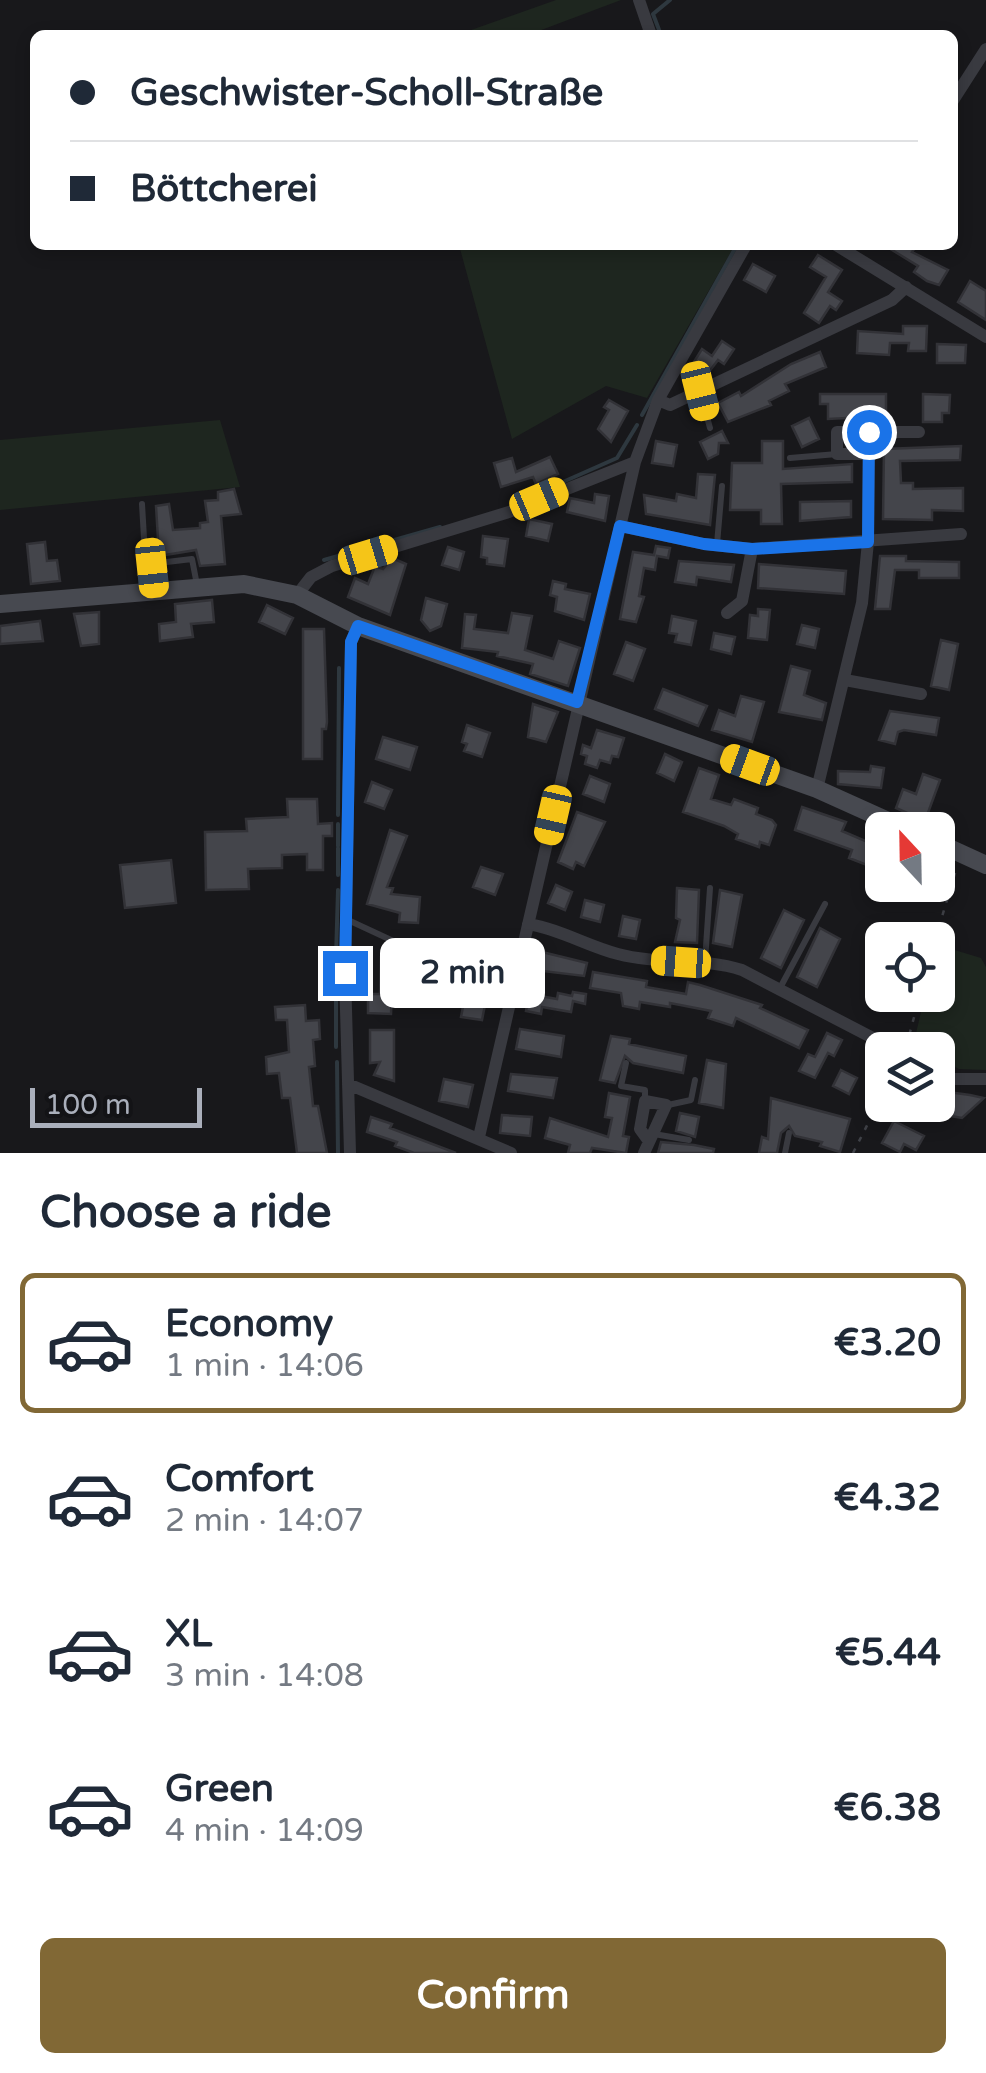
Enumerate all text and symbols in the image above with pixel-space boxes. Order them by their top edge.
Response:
text: Geschwister-Scholl-Straße [130,70,603,116]
text: Böttcherei [130,166,318,212]
car [678,358,722,424]
route start [847,410,892,455]
car [506,473,572,525]
car [335,532,401,578]
car [134,537,170,599]
car [717,741,783,789]
car [532,782,574,848]
north arrow [865,812,955,902]
map controls [865,812,955,1122]
button: locate [865,922,955,1012]
callout: 2 min [380,938,545,1008]
car [650,945,712,979]
route end [323,951,368,996]
text: 2 min [420,954,505,992]
button: layers [865,1032,955,1122]
scale bar [30,1083,202,1128]
text: 100 m [45,1088,131,1122]
text: Choose a ride [40,1186,331,1240]
icon: car [45,1298,135,1388]
text: Economy [165,1301,333,1347]
text: €3.20 [834,1320,941,1366]
text: 1 min · 14:06 [165,1347,364,1385]
icon: car [45,1453,135,1543]
text: Comfort [165,1456,314,1502]
text: €4.32 [834,1475,941,1521]
text: 2 min · 14:07 [165,1502,364,1540]
icon: car [45,1608,135,1698]
text: XL [165,1611,212,1657]
text: €5.44 [835,1630,941,1676]
text: 3 min · 14:08 [165,1657,364,1695]
icon: car [45,1763,135,1853]
text: Green [165,1766,274,1812]
text: €6.38 [834,1785,941,1831]
text: 4 min · 14:09 [165,1812,364,1850]
button: Confirm [40,1938,946,2053]

